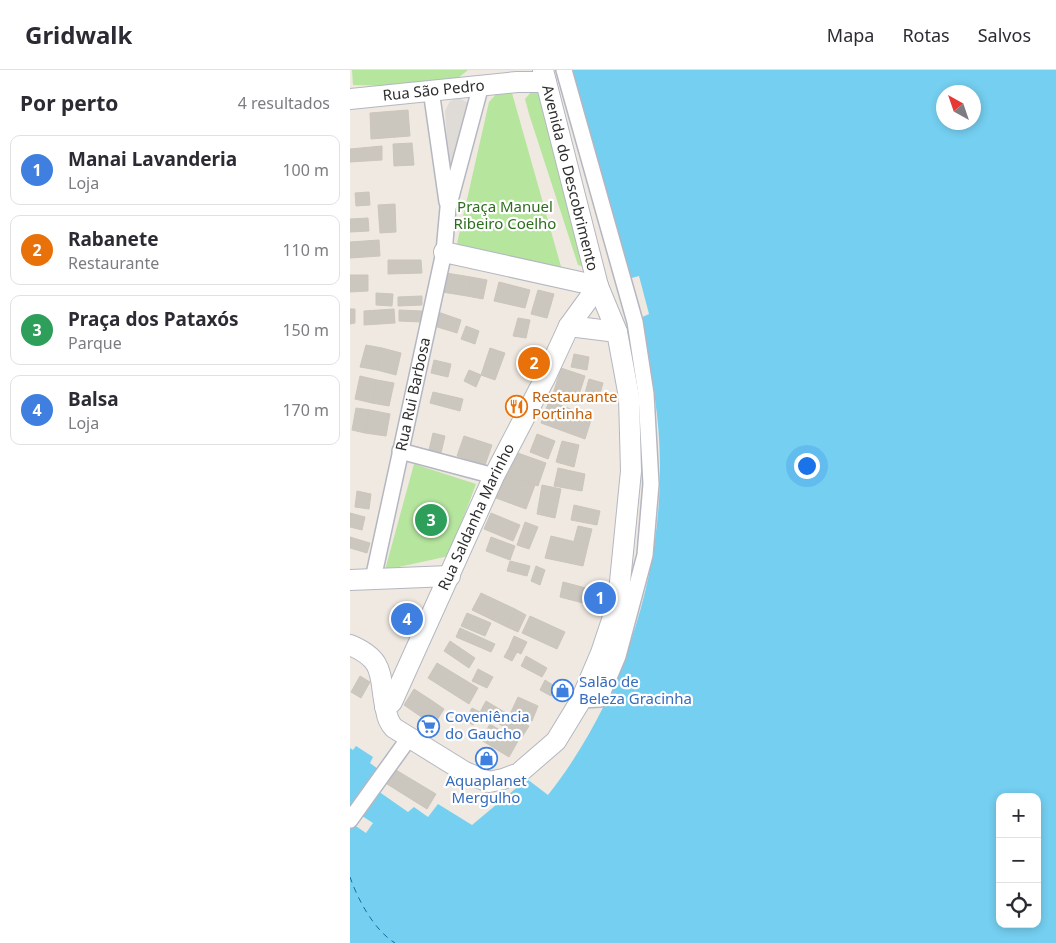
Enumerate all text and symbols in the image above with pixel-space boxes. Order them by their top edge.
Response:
text: Gridwalk [25,18,132,51]
text: Mapa [827,23,874,47]
text: Rotas [902,23,950,47]
text: Salvos [978,23,1031,47]
street label: Rua São Pedro [382,74,485,105]
street label: Avenida do Descobrimento [538,83,604,273]
north arrow [936,85,981,130]
text: Por perto [20,89,118,117]
text: 4 resultados [238,92,330,114]
text: Manai Lavanderia [68,146,237,172]
text: 1 [32,159,42,181]
text: 100 m [282,159,329,181]
text: Loja [68,172,99,194]
park label: Praça Manuel Ribeiro Coelho [454,196,556,233]
text: Rabanete [68,226,159,252]
text: 2 [32,239,42,261]
text: 110 m [282,239,329,261]
text: Restaurante [68,252,159,274]
text: Praça dos Pataxós [68,306,239,332]
text: 3 [32,319,42,341]
text: 150 m [282,319,329,341]
text: Parque [68,332,122,354]
street label: Rua Rui Barbosa [390,335,434,453]
pin: 2 [518,344,550,382]
text: Balsa [68,386,119,412]
place label: Restaurante Portinha [532,386,618,423]
restaurant icon: Restaurante Portinha [504,394,528,418]
text: 4 [32,399,42,421]
text: 170 m [282,399,329,421]
text: Loja [68,412,99,434]
street label: Rua Saldanha Marinho [433,440,518,593]
your location [794,453,820,479]
pin: 3 [415,501,447,539]
pin: 1 [584,579,616,617]
pin: 4 [391,600,423,638]
place label: Salão de Beleza Gracinha [579,671,692,708]
shop icon: Salão de Beleza Gracinha [551,679,575,703]
place label: Coveniência do Gaucho [445,706,530,743]
supermarket icon: Coveniência do Gaucho [417,714,441,738]
shop icon: Aquaplanet Mergulho [474,746,498,770]
place label: Aquaplanet Mergulho [445,770,527,807]
map controls [996,793,1041,928]
button: + [996,793,1041,838]
button: − [996,838,1041,883]
button: locate [996,883,1041,928]

